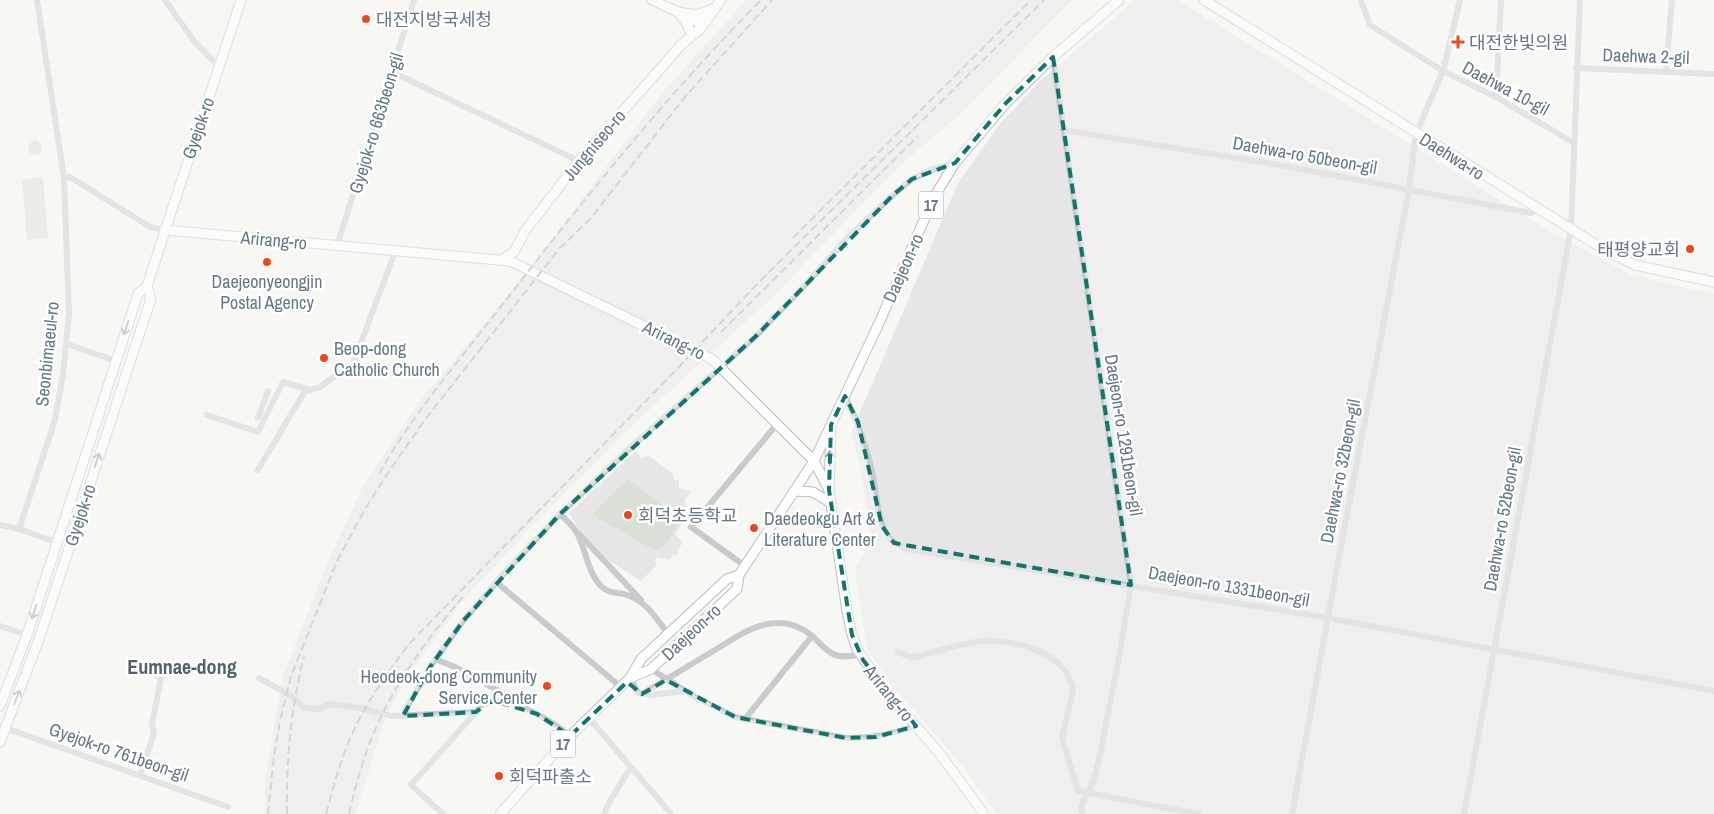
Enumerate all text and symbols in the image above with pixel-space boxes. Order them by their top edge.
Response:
place label: 대전지방국세청 [376,7,492,32]
marker: 대전지방국세청 [360,13,372,25]
place label: 대전한빛의원 [1469,30,1568,55]
marker: 대전한빛의원 [1451,35,1465,49]
street label: Daehwa 2-gil [1602,42,1690,70]
street label: Gyejok-ro 663beon-gil [343,50,409,196]
street label: Daehwa 10-gil [1458,55,1554,121]
street label: Gyejok-ro [176,94,220,162]
street label: Jungniseo-ro [557,104,631,186]
street label: Daehwa-ro [1415,126,1489,186]
street label: Daehwa-ro 50beon-gil [1231,130,1379,180]
road number: 17 [918,192,944,218]
street label: Arirang-ro [239,225,308,255]
street label: Daejeon-ro [877,230,929,306]
place label: 태평양교회 [1597,237,1680,262]
marker: 태평양교회 [1684,243,1696,255]
marker: Daejeonyeongjin Postal Agency [261,256,273,268]
place label: Daejeonyeongjin Postal Agency [212,269,322,315]
street label: Seonbimaeul-ro [29,300,65,408]
street label: Arirang-ro [638,314,709,366]
one-way arrow [121,320,131,336]
place label: Beop-dong Catholic Church [334,336,440,382]
marker: Beop-dong Catholic Church [318,352,330,364]
street label: Daejeon-ro 1291beon-gil [1099,352,1149,518]
street label: Daehwa-ro 32beon-gil [1314,397,1366,545]
street label: Daehwa-ro 52beon-gil [1477,445,1527,593]
one-way arrow [825,450,835,466]
one-way arrow [93,452,103,468]
street label: Gyejok-ro [58,481,102,549]
place label: 회덕초등학교 [638,503,737,528]
place label: Daedeokgu Art & Literature Center [764,506,876,552]
marker: 회덕초등학교 [622,509,634,521]
marker: Daedeokgu Art & Literature Center [748,522,760,534]
street label: Daejeon-ro 1331beon-gil [1146,560,1312,612]
street label: Daejeon-ro [656,598,726,666]
one-way arrow [28,604,38,620]
district label: Eumnae-dong [127,653,237,680]
street label: Arirang-ro [858,659,920,727]
place label: Heodeok-dong Community Service Center [361,664,538,710]
marker: Heodeok-dong Community Service Center [541,680,553,692]
one-way arrow [13,690,22,705]
street label: Gyejok-ro 761beon-gil [46,716,192,788]
road number: 17 [550,731,576,758]
place label: 회덕파출소 [509,764,592,789]
marker: 회덕파출소 [493,770,505,782]

